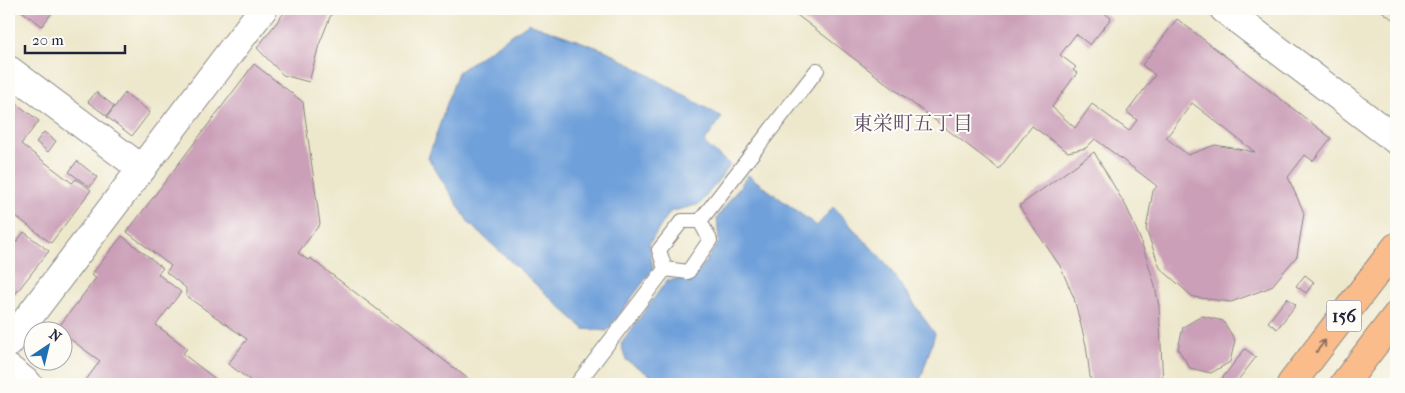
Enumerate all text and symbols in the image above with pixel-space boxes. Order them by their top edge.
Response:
scale bar [25,22,125,54]
text: 20 m [32,31,64,49]
district label: 東栄町五丁目 [853,112,973,135]
road number: 156 [1326,300,1362,332]
north arrow [22,320,72,370]
text: N [46,326,65,346]
one-way arrow [1315,340,1326,353]

